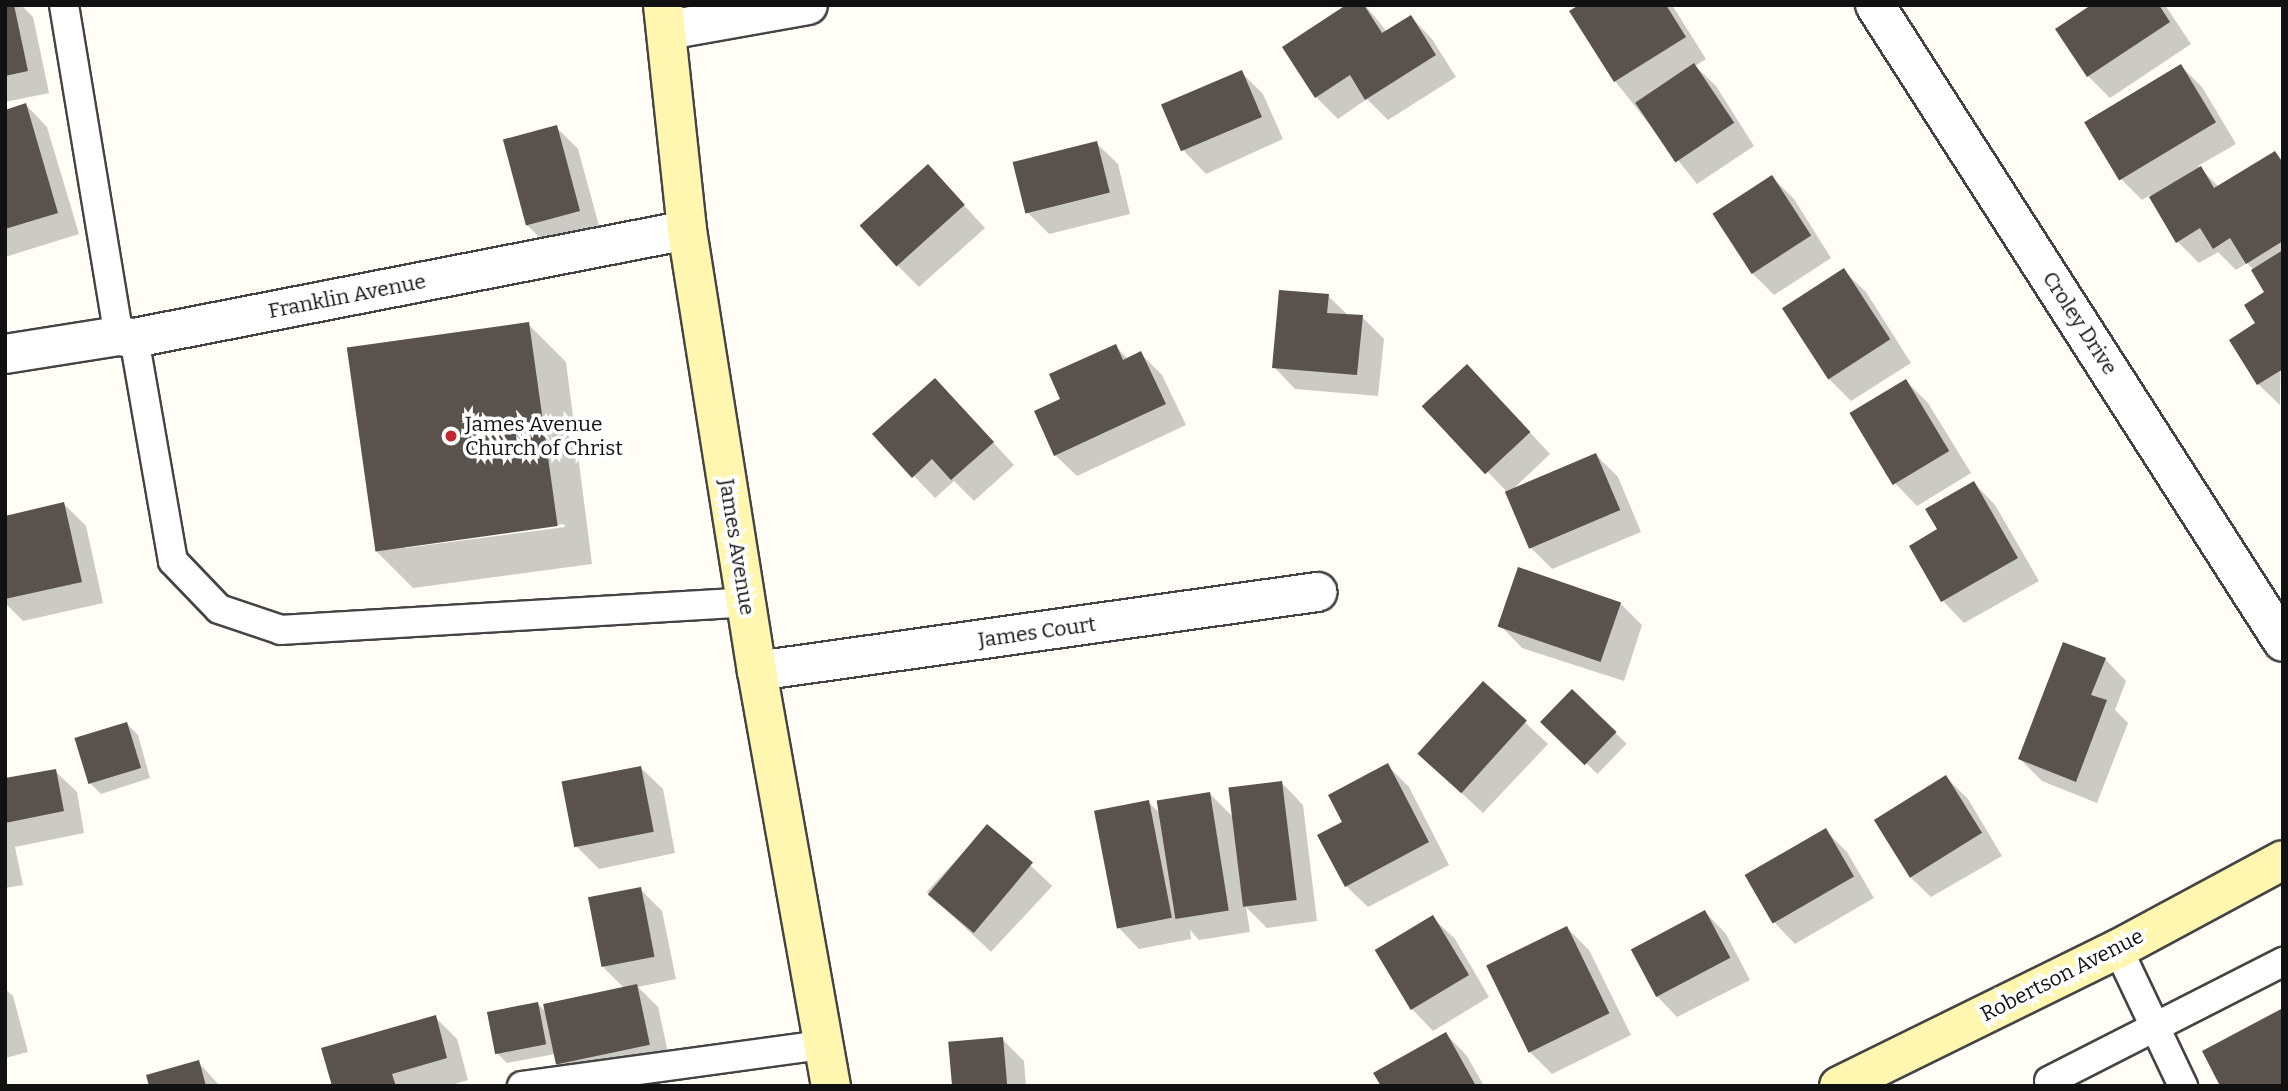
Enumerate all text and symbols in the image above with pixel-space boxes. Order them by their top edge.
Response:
street label: Croley Drive [2037,267,2123,379]
street label: Franklin Avenue [266,268,428,324]
place label: James Avenue Church of Christ [465,411,623,461]
marker: James Avenue Church of Christ [443,428,459,444]
street label: James Avenue [714,477,760,617]
street label: James Court [976,611,1098,653]
street label: Robertson Avenue [1976,923,2148,1027]

